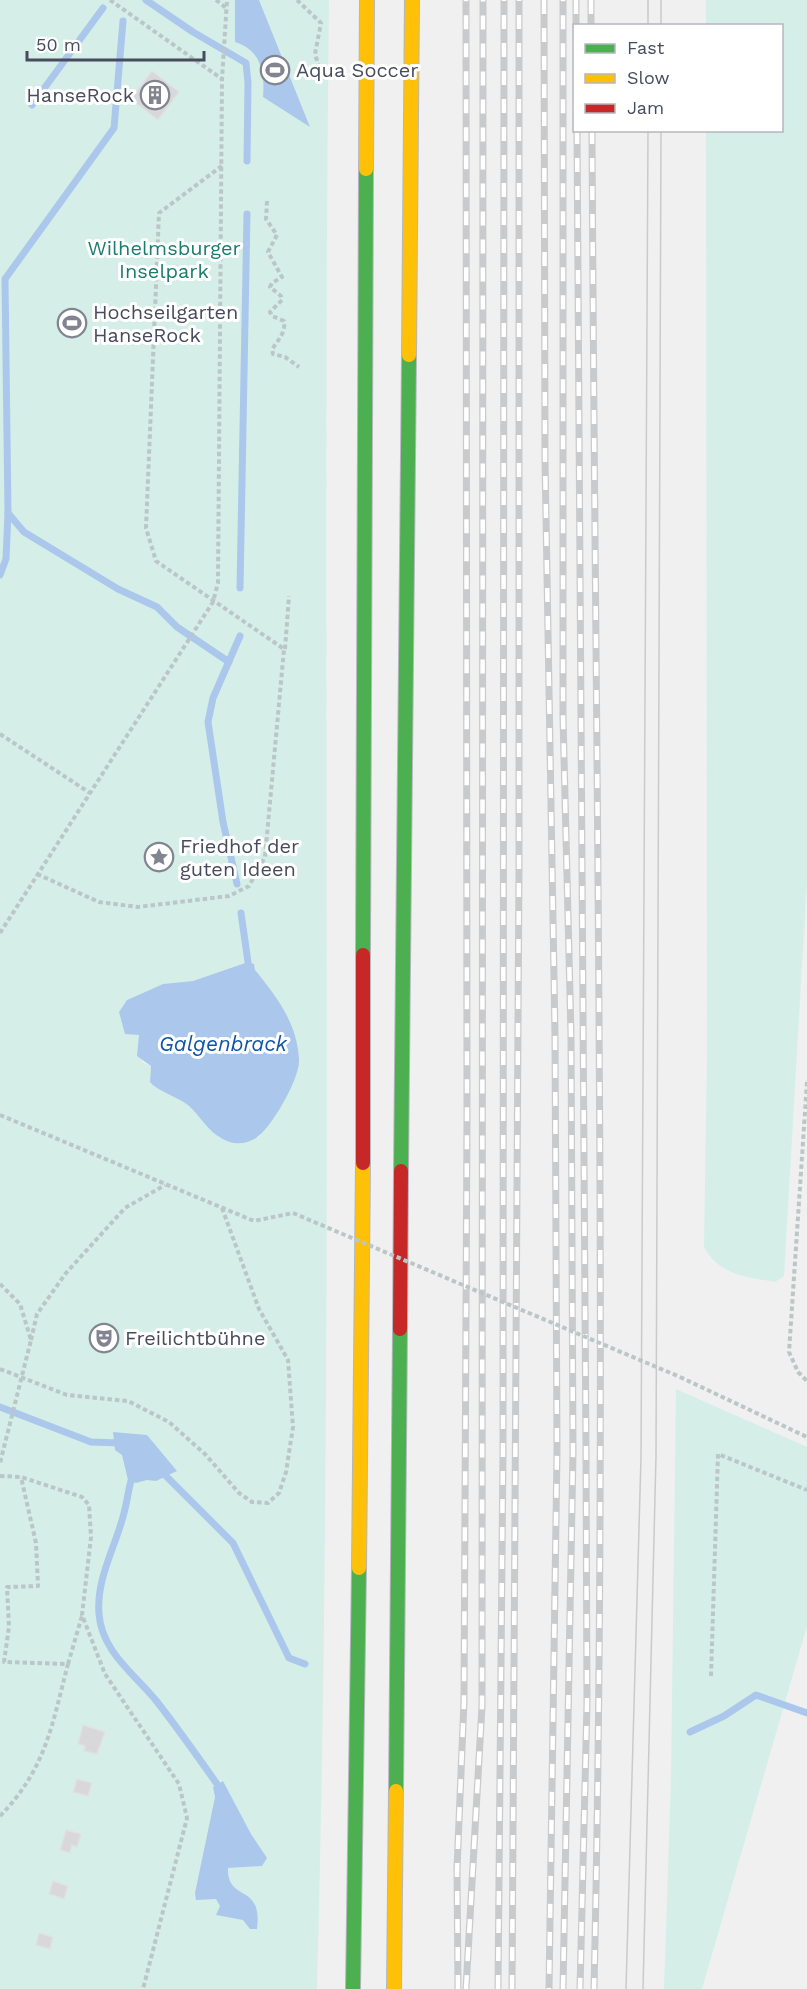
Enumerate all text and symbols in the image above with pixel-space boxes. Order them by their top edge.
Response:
scale bar [27,24,204,62]
legend [573,24,783,132]
text: 50 m [36,34,81,55]
text: Fast [627,37,665,58]
sports icon: Aqua Soccer [259,54,291,86]
place label: Aqua Soccer [296,58,419,82]
text: Slow [627,67,670,88]
building icon: HanseRock [139,79,171,111]
place label: HanseRock [26,83,134,107]
text: Jam [627,97,664,118]
park label: Wilhelmsburger Inselpark [87,236,241,283]
place label: Hochseilgarten HanseRock [93,300,238,347]
sports icon: Hochseilgarten HanseRock [56,307,88,339]
place label: Friedhof der guten Ideen [180,834,299,881]
place icon: Friedhof der guten Ideen [143,841,175,873]
water label: Galgenbrack [159,1031,288,1056]
theatre icon: Freilichtbühne [88,1322,120,1354]
place label: Freilichtbühne [125,1326,266,1350]

